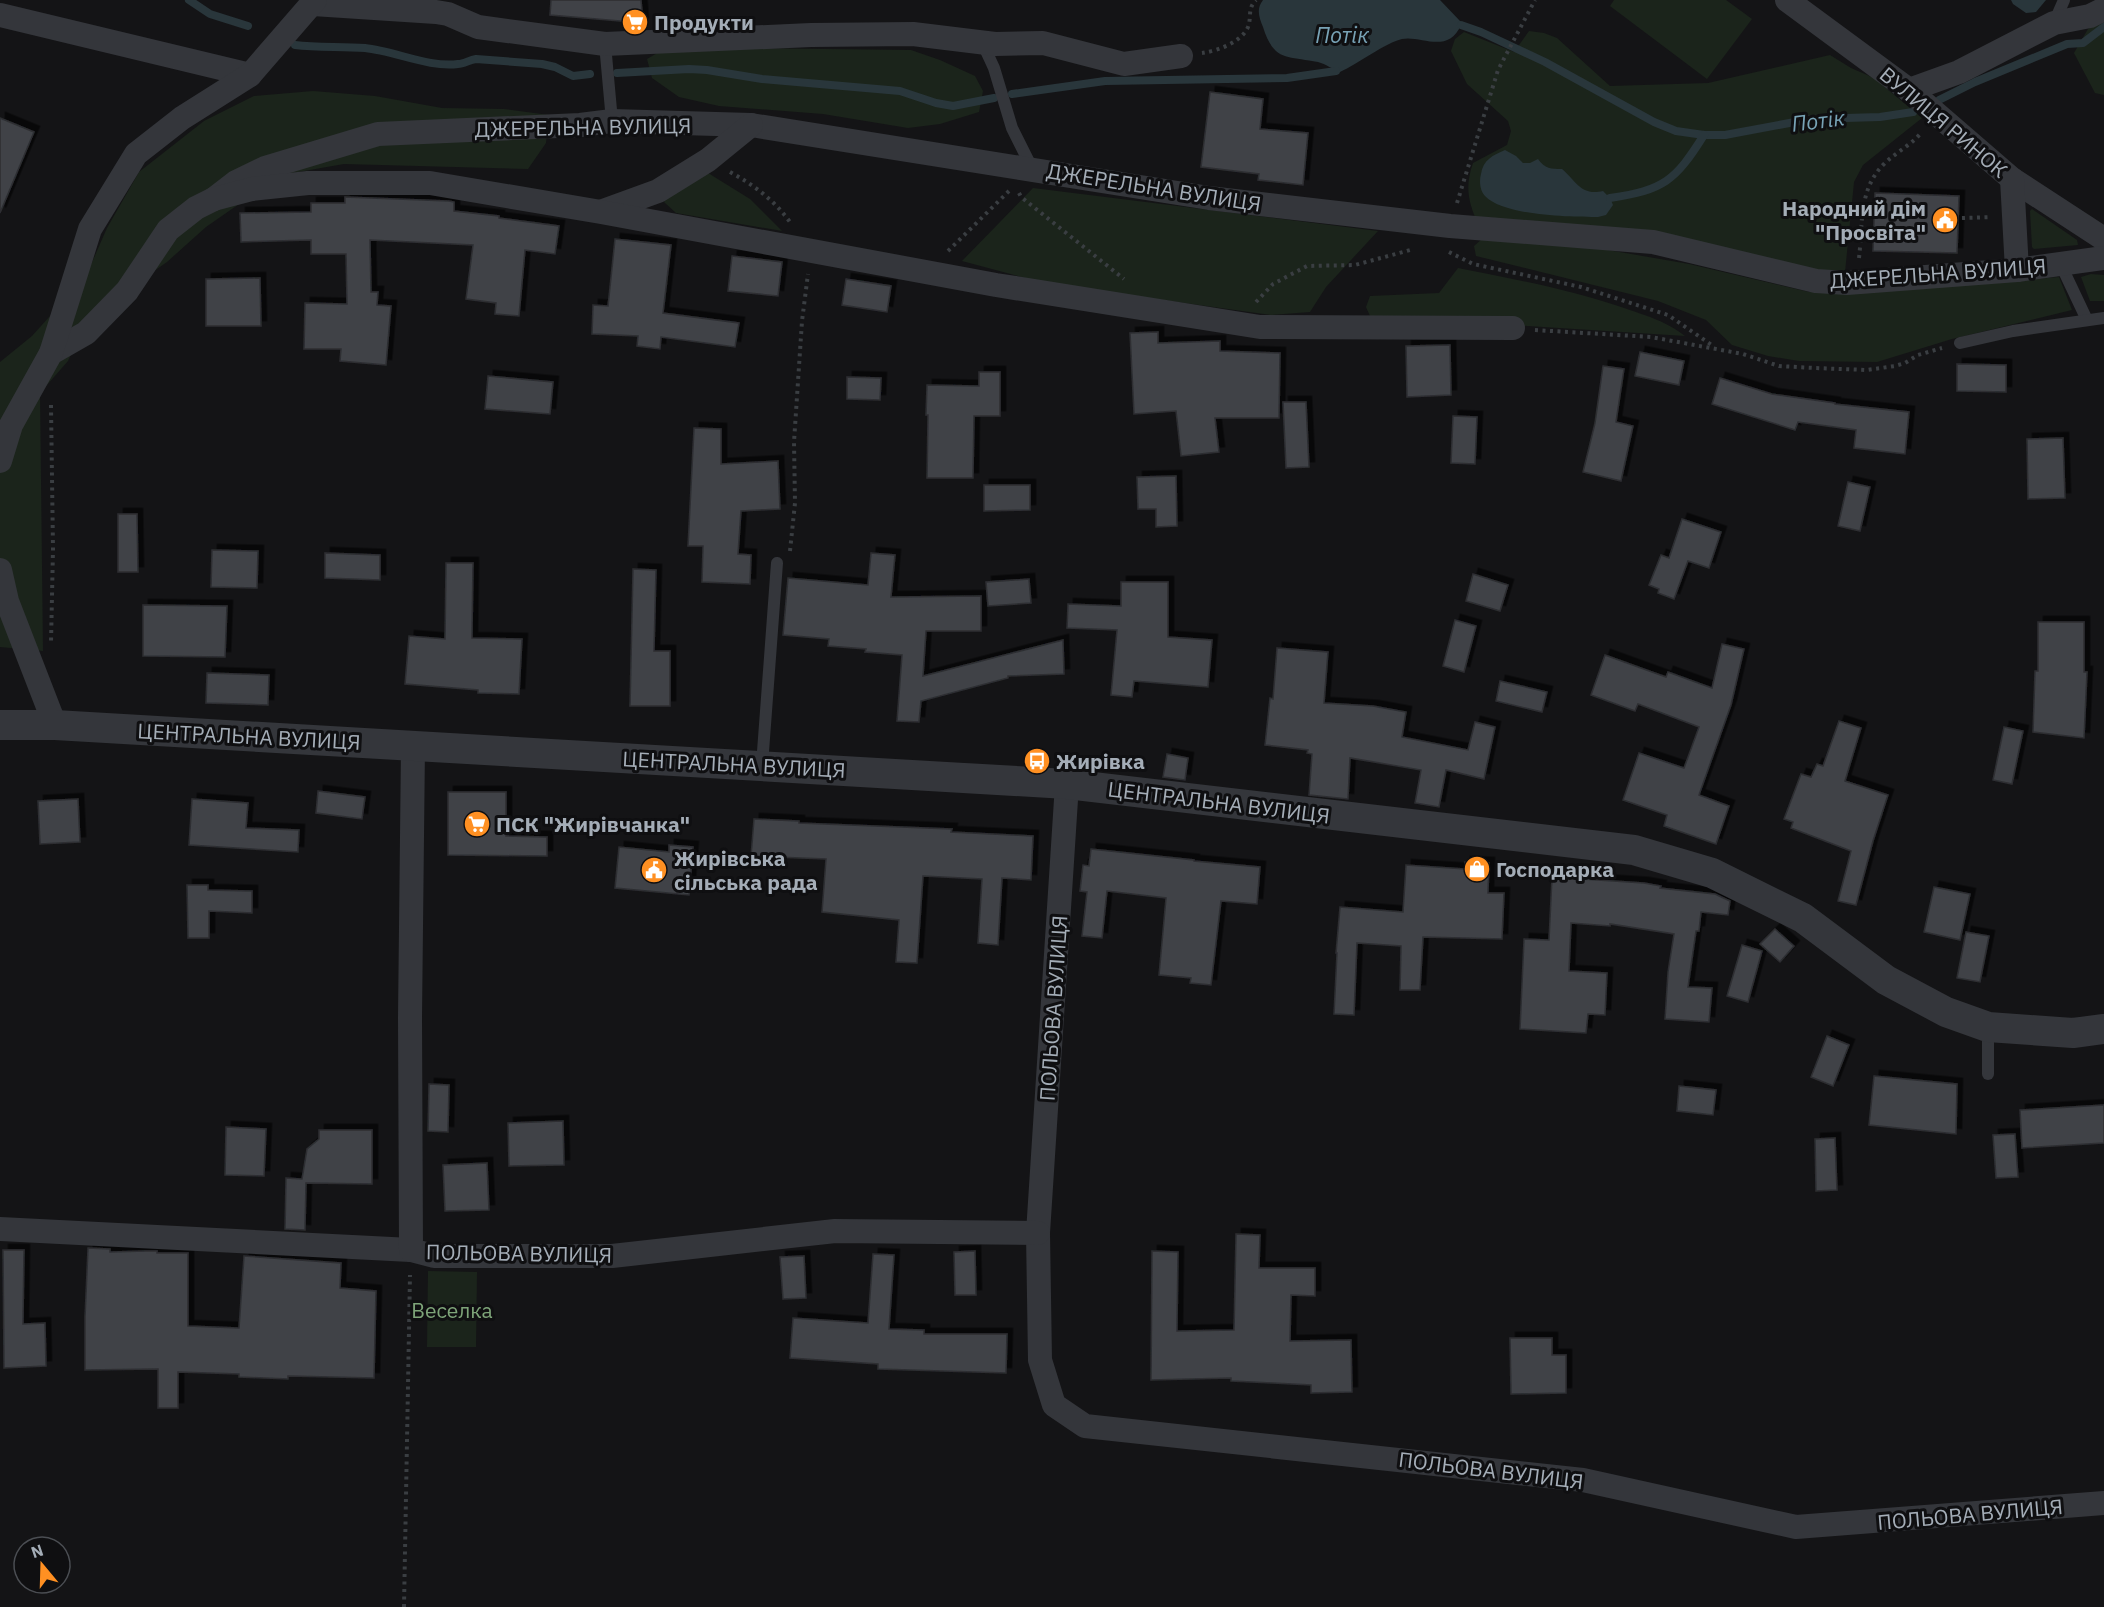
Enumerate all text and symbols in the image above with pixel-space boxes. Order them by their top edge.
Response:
supermarket icon: Продукти [620,7,650,37]
place label: Продукти [654,8,754,36]
water label: Потік [1315,20,1369,49]
street label: ВУЛИЦЯ РИНОК [1874,60,2014,184]
water label: Потік [1790,102,1847,138]
street label: ДЖЕРЕЛЬНА ВУЛИЦЯ [474,111,692,143]
street label: ДЖЕРЕЛЬНА ВУЛИЦЯ [1045,156,1263,218]
place label: Народний дім "Просвіта" [1782,194,1926,246]
public building icon: Народний дім "Просвіта" [1930,205,1960,235]
street label: ДЖЕРЕЛЬНА ВУЛИЦЯ [1829,251,2047,295]
street label: ЦЕНТРАЛЬНА ВУЛИЦЯ [137,716,361,756]
street label: ЦЕНТРАЛЬНА ВУЛИЦЯ [622,744,846,784]
bus stop icon: Жирівка [1022,746,1052,776]
place label: Жирівка [1056,747,1145,775]
street label: ЦЕНТРАЛЬНА ВУЛИЦЯ [1106,774,1332,830]
supermarket icon: ПСК "Жирівчанка" [462,809,492,839]
place label: ПСК "Жирівчанка" [496,810,690,838]
place label: Жирівська сільська рада [674,844,818,896]
shop icon: Господарка [1462,854,1492,884]
public building icon: Жирівська сільська рада [639,855,669,885]
place label: Господарка [1496,855,1614,883]
street label: ПОЛЬОВА ВУЛИЦЯ [1033,914,1073,1102]
street label: ПОЛЬОВА ВУЛИЦЯ [426,1237,612,1269]
park label: Веселка [411,1296,493,1324]
street label: ПОЛЬОВА ВУЛИЦЯ [1397,1445,1585,1495]
street label: ПОЛЬОВА ВУЛИЦЯ [1876,1492,2064,1536]
north arrow [12,1535,72,1595]
text: N [28,1539,46,1562]

